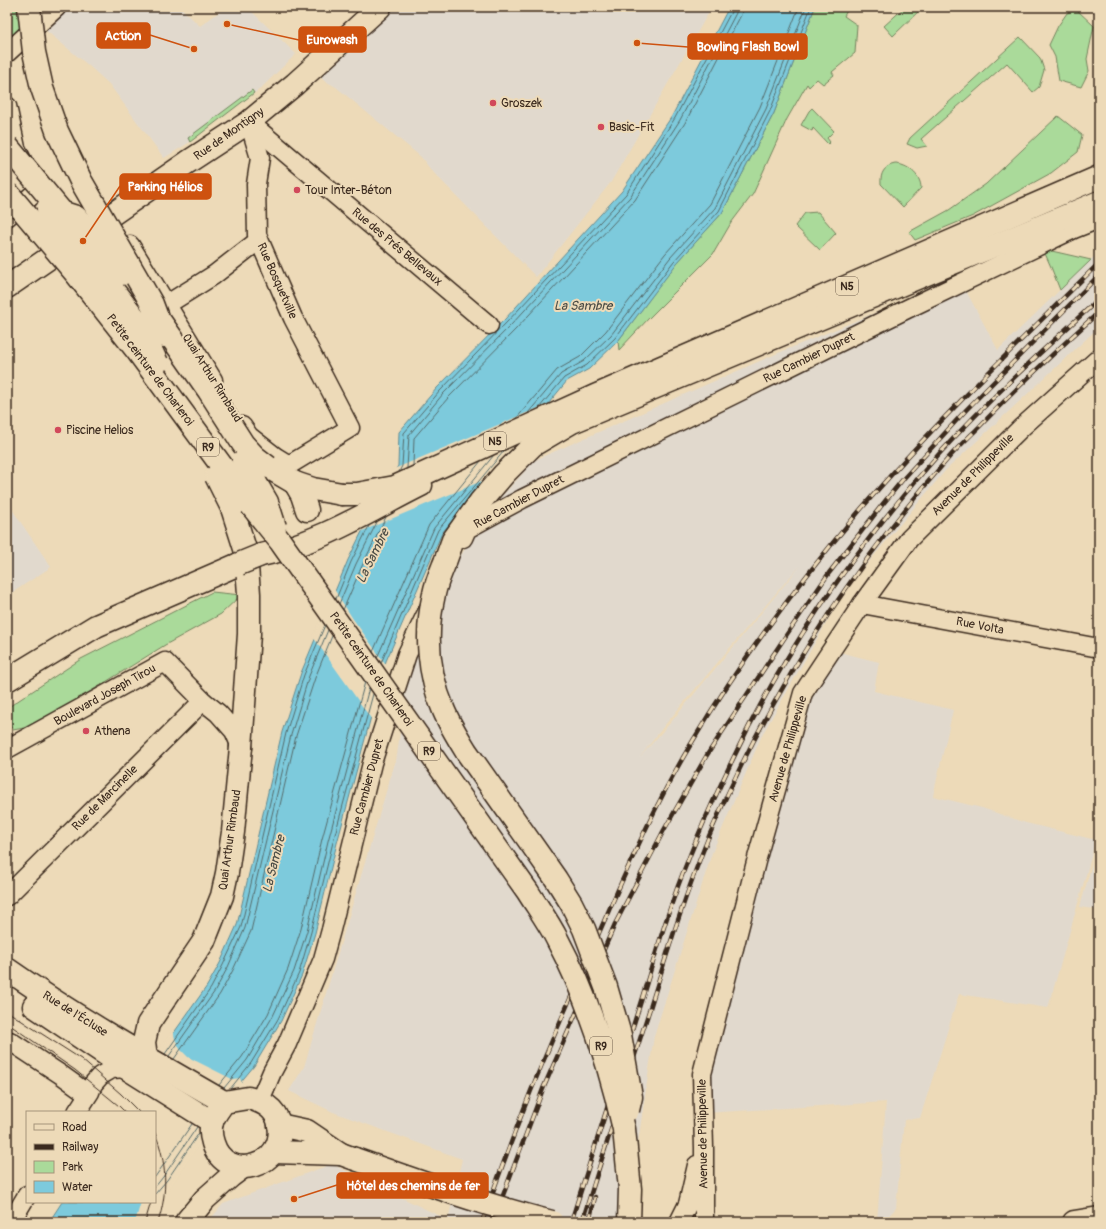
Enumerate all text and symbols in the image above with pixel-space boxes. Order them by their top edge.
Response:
callout: Action [97,23,150,48]
callout: Eurowash [299,27,366,52]
text: Action [105,28,142,44]
text: Eurowash [306,32,358,48]
callout: Bowling Flash Bowl [688,34,807,59]
text: Bowling Flash Bowl [697,39,799,55]
place label: Groszek [501,96,542,111]
marker: Groszek [488,98,498,108]
street label: Rue de Montigny [191,104,267,164]
place label: Basic-Fit [609,120,654,135]
marker: Basic-Fit [596,122,606,132]
callout: Parking Hélios [120,174,211,199]
text: Parking Hélios [127,179,203,195]
place label: Tour Inter-Béton [305,183,392,198]
marker: Tour Inter-Béton [292,185,302,195]
street label: Rue des Prés Bellevaux [349,205,445,289]
street label: Rue Bosquetville [254,241,300,321]
road number: N5 [836,277,858,295]
water label: La Sambre [554,298,614,314]
street label: Petite ceinture de Charleroi [103,311,197,429]
street label: Rue Cambier Dupret [761,329,857,387]
street label: Quai Arthur Rimbaud [179,331,245,425]
place label: Piscine Helios [66,423,134,438]
marker: Piscine Helios [53,425,63,435]
street label: Avenue de Philippeville [929,431,1017,519]
road number: N5 [484,432,506,450]
road number: R9 [197,438,219,456]
street label: Rue Cambier Dupret [471,472,567,532]
water label: La Sambre [353,525,394,586]
street label: Petite ceinture de Charleroi [326,609,416,729]
street label: Rue Volta [955,614,1006,638]
street label: Boulevard Joseph Tirou [51,661,159,729]
street label: Avenue de Philippeville [766,694,810,804]
place label: Athena [94,724,131,739]
marker: Athena [81,726,91,736]
street label: Rue Cambier Dupret [347,737,387,837]
road number: R9 [418,742,440,760]
street label: Rue de Marcinelle [69,762,141,834]
street label: Quai Arthur Rimbaud [215,788,245,891]
water label: La Sambre [259,832,289,894]
street label: Rue de l'Écluse [40,987,111,1040]
road number: R9 [590,1037,612,1055]
street label: Avenue de Philippeville [695,1079,711,1189]
legend [26,1111,156,1203]
text: Road [62,1120,87,1135]
text: Railway [62,1140,98,1155]
text: Park [62,1160,83,1175]
callout: Hôtel des chemins de fer [337,1173,488,1198]
text: Hôtel des chemins de fer [346,1178,480,1194]
text: Water [62,1180,93,1195]

